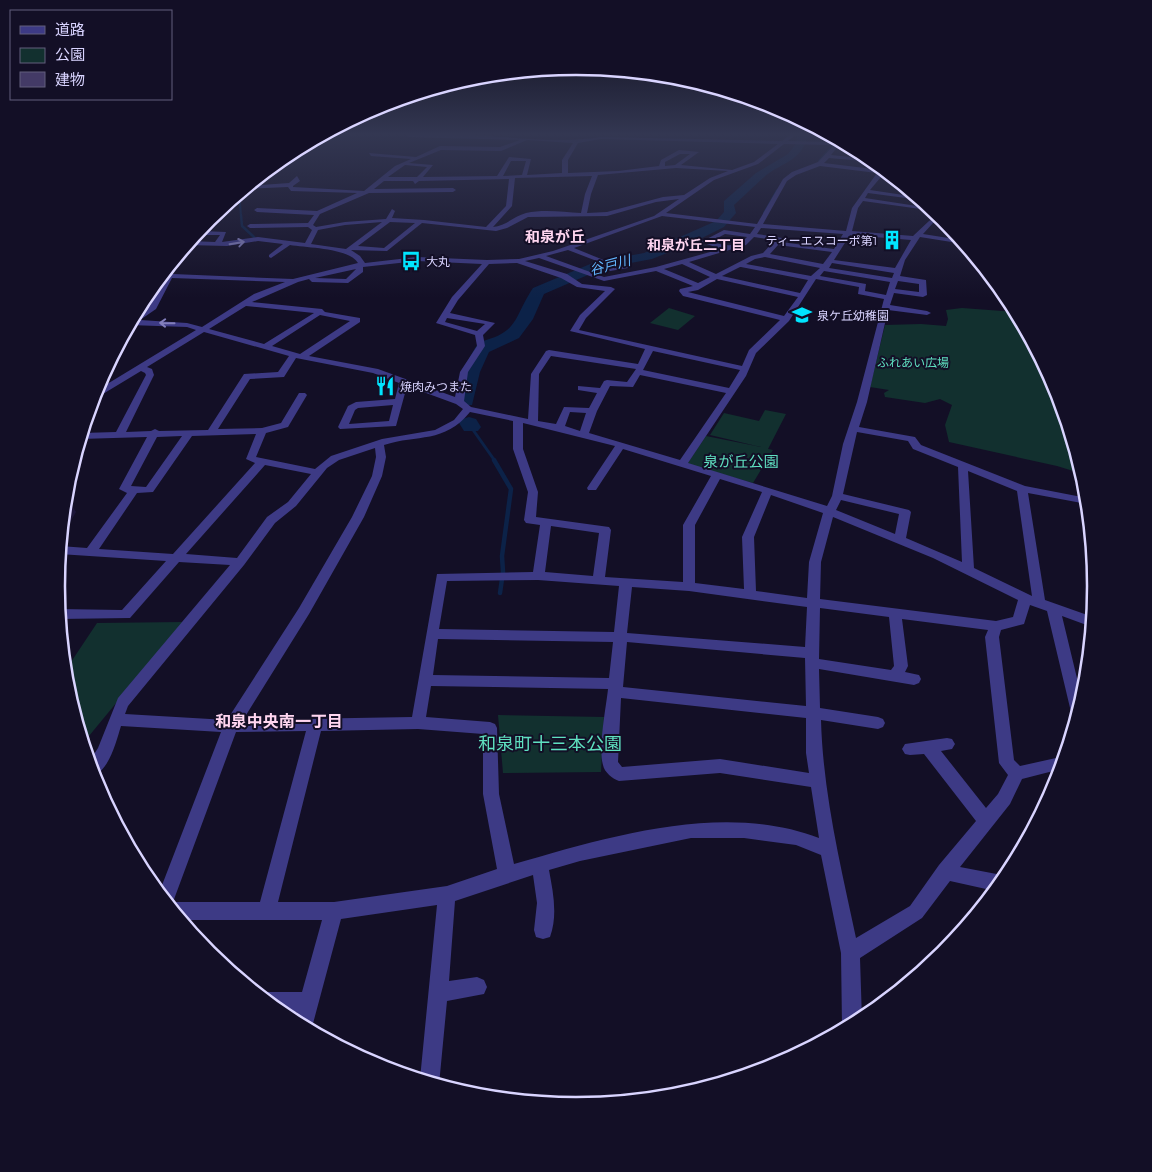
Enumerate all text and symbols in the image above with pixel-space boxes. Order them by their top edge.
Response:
legend [10,10,172,100]
text: 道路 [55,20,85,39]
text: 公園 [55,45,85,64]
text: 建物 [55,70,85,89]
district label: 和泉が丘 [525,227,585,246]
building icon: ティーエスコーポ第1 [881,229,903,251]
place label: ティーエスコーポ第1 [765,233,877,248]
district label: 和泉が丘二丁目 [647,236,745,254]
one-way arrow [228,237,244,247]
bus stop icon: 大丸 [400,250,422,272]
water label: 谷戸川 [587,250,635,279]
place label: 大丸 [426,254,450,269]
school or university icon: 泉ケ丘幼稚園 [791,304,813,326]
place label: 泉ケ丘幼稚園 [817,308,889,323]
one-way arrow [160,319,176,328]
park label: ふれあい広場 [877,355,949,370]
restaurant icon: 焼肉みつまた [374,375,396,397]
place label: 焼肉みつまた [400,379,472,394]
park label: 泉が丘公園 [703,452,779,471]
district label: 和泉中央南一丁目 [215,712,343,731]
park label: 和泉町十三本公園 [478,733,622,755]

